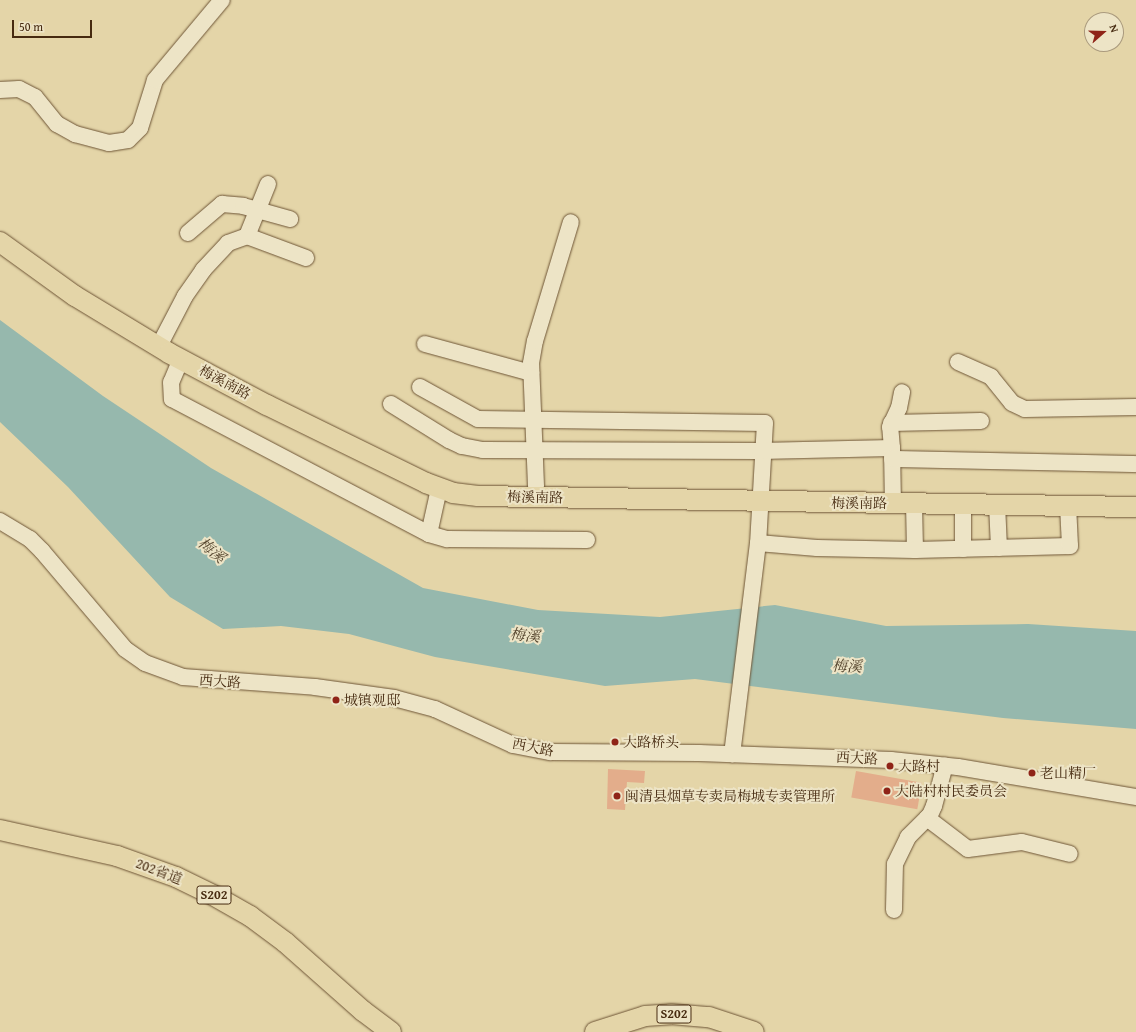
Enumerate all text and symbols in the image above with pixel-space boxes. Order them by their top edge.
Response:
scale bar [14,12,94,38]
north arrow [1084,12,1124,52]
text: 50 m [19,18,43,35]
text: N [1106,22,1123,34]
street label: 梅溪南路 [196,361,254,403]
street label: 梅溪南路 [507,488,563,506]
street label: 梅溪南路 [831,495,887,511]
water label: 梅溪 [195,533,229,567]
water label: 梅溪 [509,624,541,646]
water label: 梅溪 [832,656,862,676]
street label: 西大路 [198,671,242,691]
place label: 城镇观邸 [344,692,400,708]
marker: 城镇观邸 [331,695,341,705]
place label: 大路桥头 [623,734,679,750]
street label: 西大路 [511,735,555,759]
marker: 大路桥头 [610,737,620,747]
street label: 西大路 [836,749,878,767]
place label: 大路村 [898,758,940,774]
marker: 大路村 [885,761,895,771]
place label: 老山精厂 [1040,765,1096,781]
marker: 老山精厂 [1027,768,1037,778]
place label: 大陆村村民委员会 [895,783,1007,799]
marker: 大陆村村民委员会 [882,786,892,796]
place label: 闽清县烟草专卖局梅城专卖管理所 [625,788,835,804]
marker: 闽清县烟草专卖局梅城专卖管理所 [612,791,622,801]
street label: 202省道 [133,855,185,887]
road number: S202 [196,884,232,906]
road number: S202 [656,1003,692,1025]

